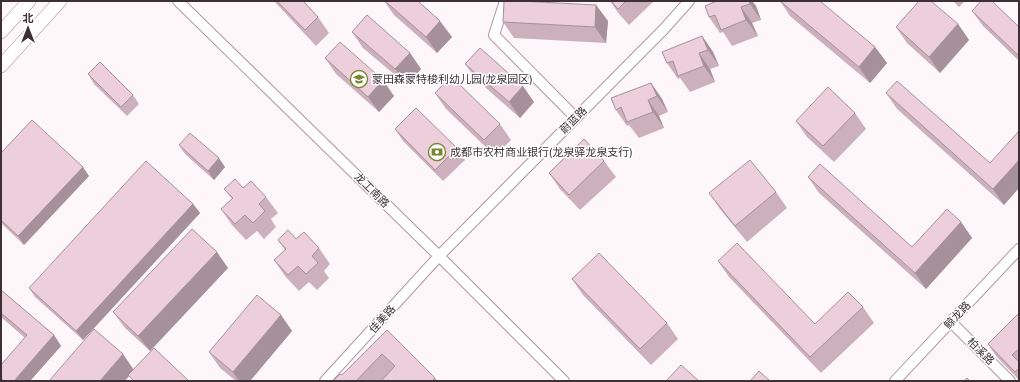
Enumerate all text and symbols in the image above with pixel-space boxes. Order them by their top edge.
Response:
north arrow [8,8,48,48]
text: 北 [23,12,34,24]
school or university icon: 蒙田森蒙特梭利幼儿园(龙泉园区) [349,69,369,89]
place label: 蒙田森蒙特梭利幼儿园(龙泉园区) [372,73,533,85]
street label: 蔚蓝路 [557,104,589,136]
bank icon: 成都市农村商业银行(龙泉驿龙泉支行) [427,142,447,162]
place label: 成都市农村商业银行(龙泉驿龙泉支行) [450,146,633,158]
street label: 龙工南路 [352,170,392,210]
street label: 鲸龙路 [941,299,973,331]
street label: 佳美路 [367,303,397,335]
street label: 柏溪路 [965,335,997,367]

